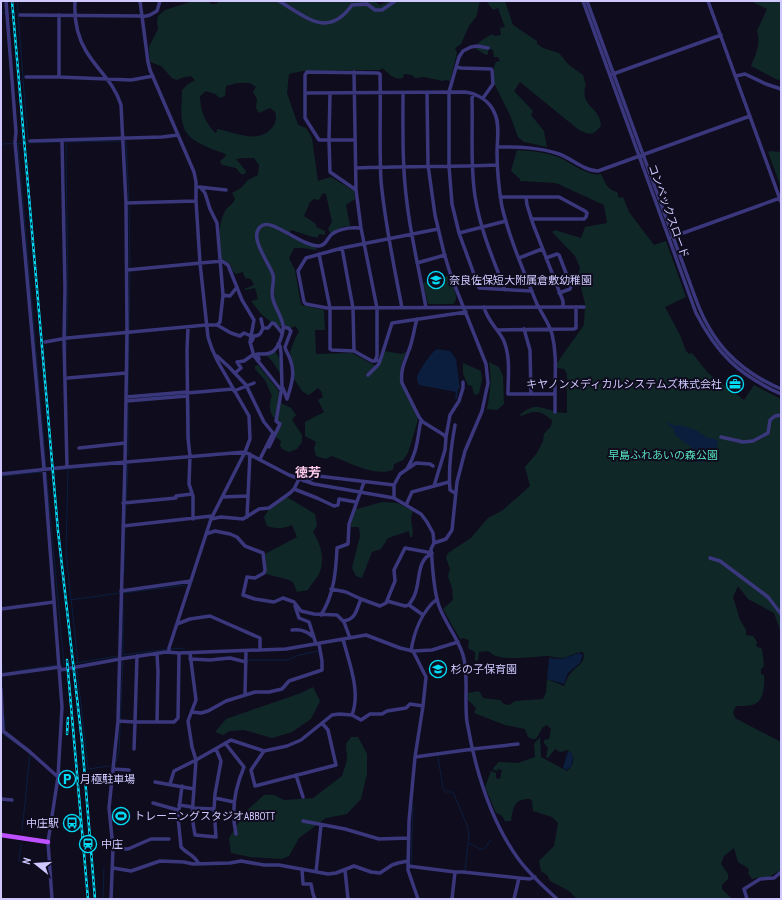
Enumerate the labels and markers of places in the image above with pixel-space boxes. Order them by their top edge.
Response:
school or university icon: 奈良佐保短大附属倉敷幼稚園 [426,270,446,290]
place label: 奈良佐保短大附属倉敷幼稚園 [449,273,592,287]
office icon: キヤノンメディカルシステムズ株式会社 [725,374,745,394]
place label: キヤノンメディカルシステムズ株式会社 [526,377,722,391]
school or university icon: 杉の子保育園 [428,659,448,679]
place label: 杉の子保育園 [451,662,517,676]
parking icon: 月極駐車場 [57,769,77,789]
place label: 月極駐車場 [80,772,135,786]
sports icon: トレーニングスタジオABBOTT [111,806,131,826]
place label: トレーニングスタジオABBOTT [134,809,275,823]
bus stop icon: 中庄駅 [62,813,82,833]
place label: 中庄駅 [26,816,59,830]
station icon: 中庄 [78,834,98,854]
place label: 中庄 [101,837,123,851]

